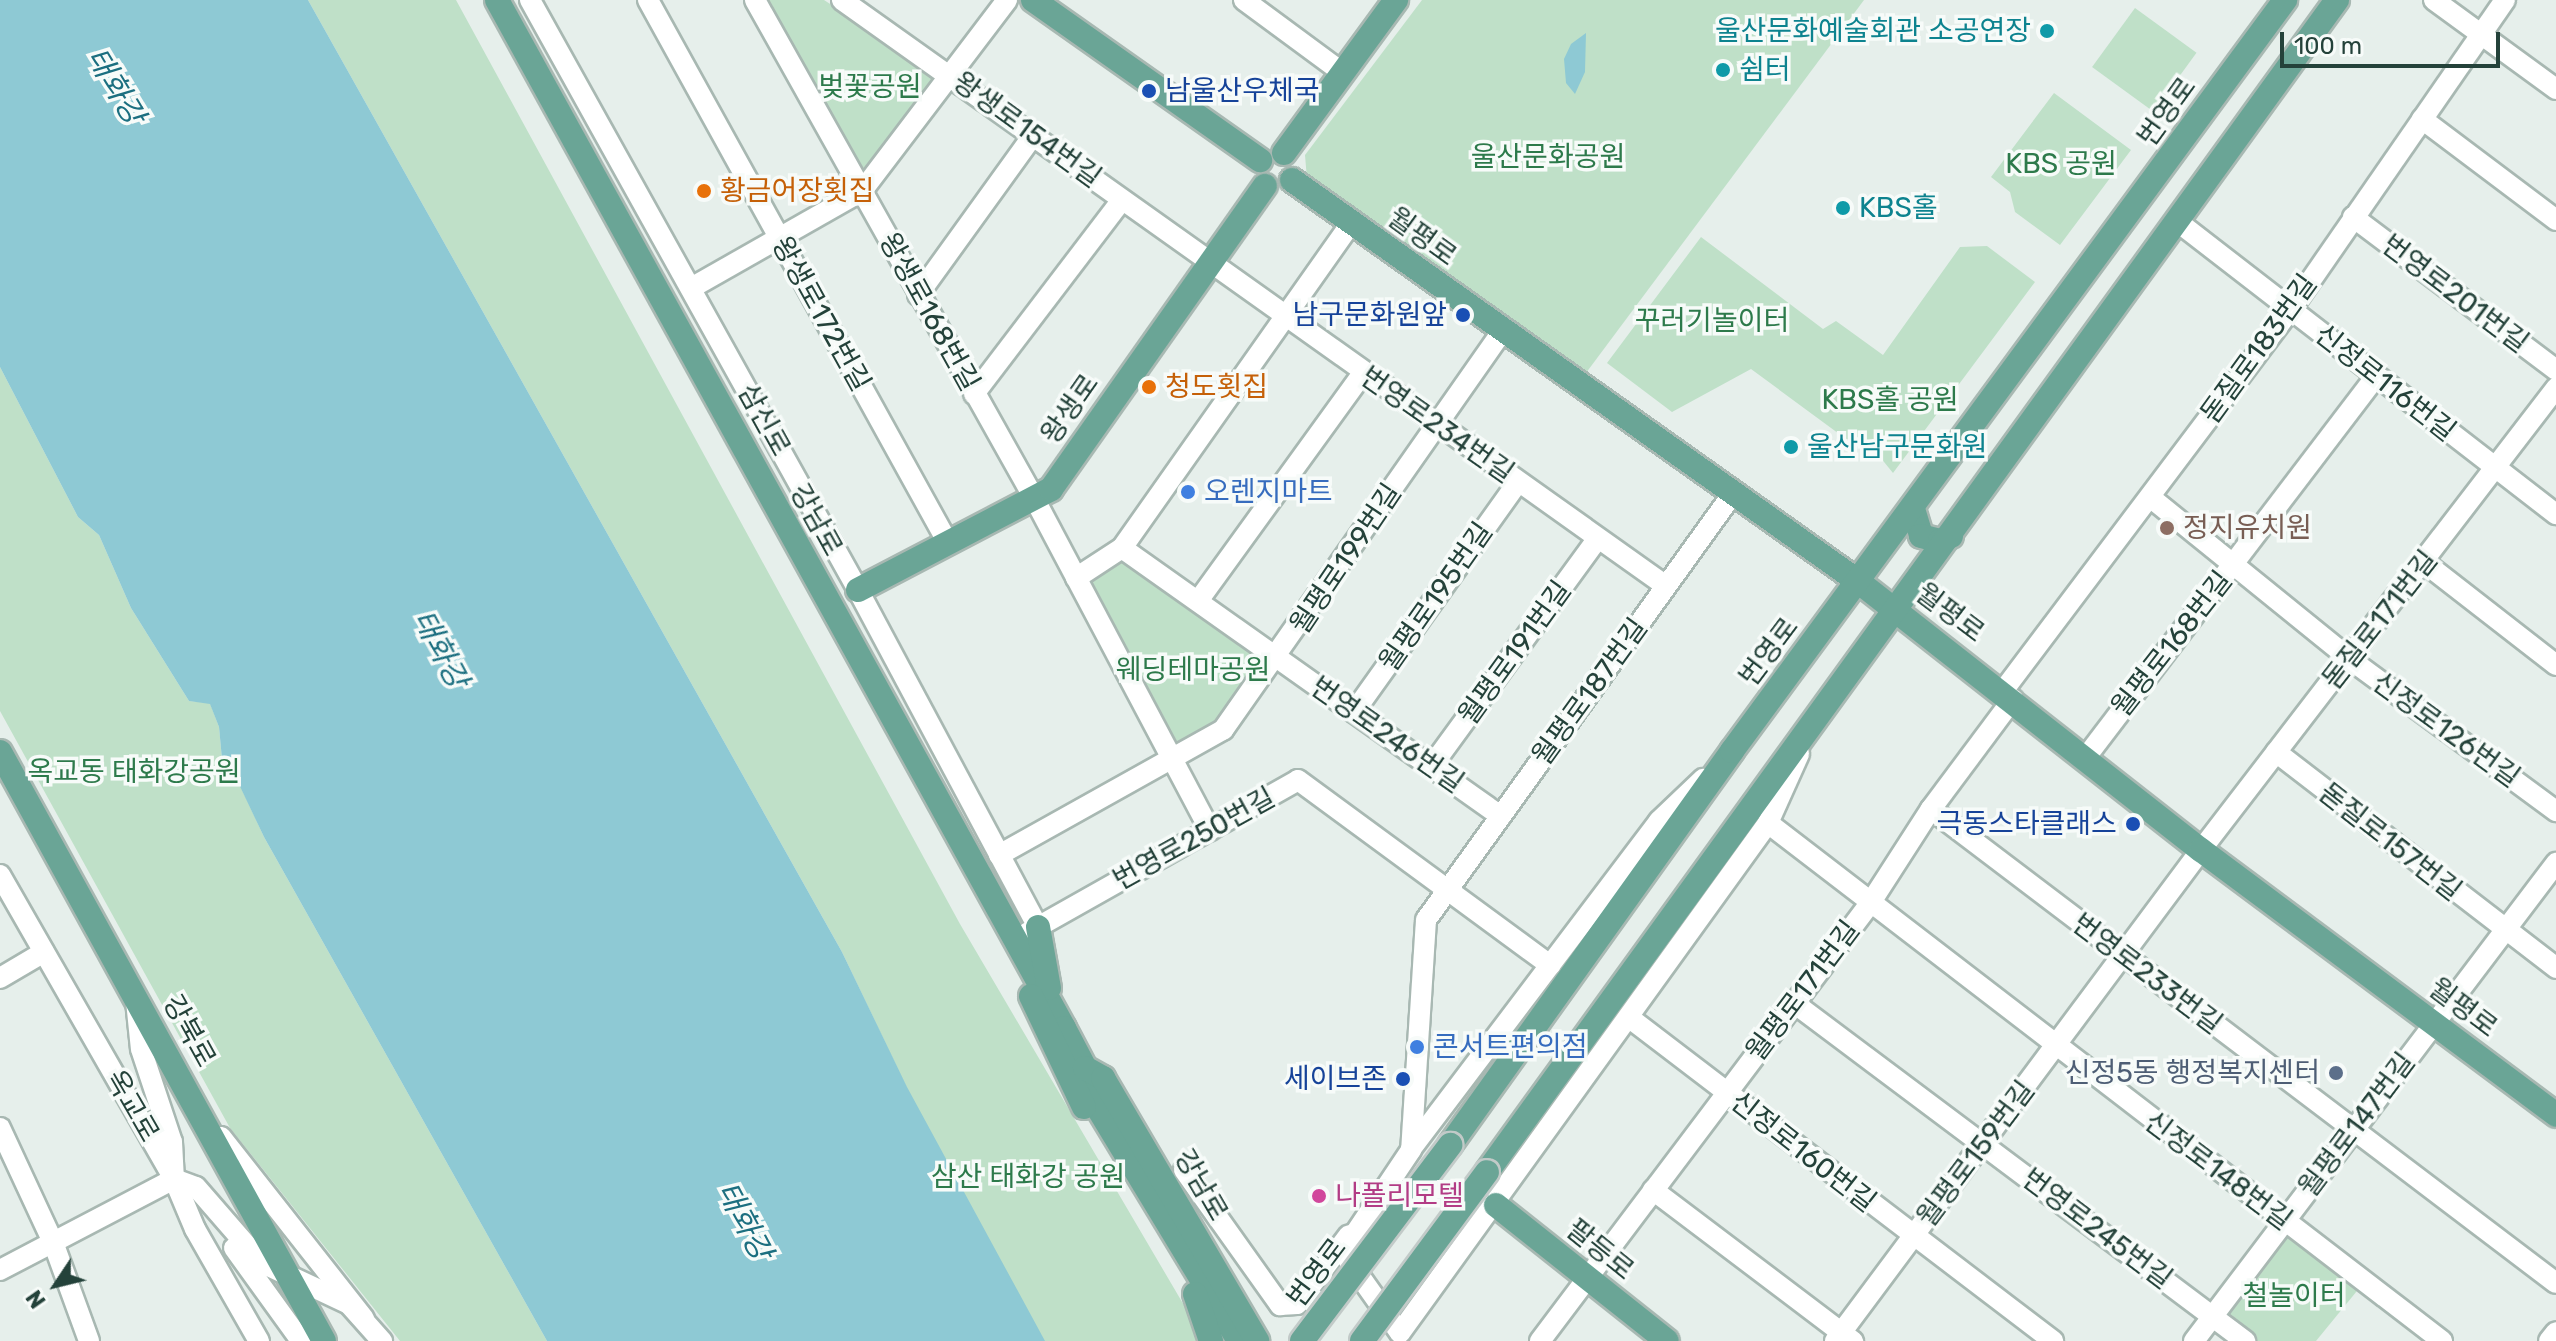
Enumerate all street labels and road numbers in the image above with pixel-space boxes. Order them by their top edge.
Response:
street label: 왕생로154번길 [946,65,1108,195]
street label: 번영로 [2131,71,2203,153]
street label: 월평로 [1381,201,1463,273]
street label: 왕생로168번길 [872,227,986,397]
street label: 번영로201번길 [2375,228,2535,360]
street label: 왕생로172번길 [765,231,877,397]
street label: 돋질로183번길 [2194,268,2324,430]
street label: 신정로116번길 [2308,318,2462,448]
street label: 번영로234번길 [1354,360,1520,490]
street label: 왕생로 [1034,368,1106,450]
street label: 삼신로 [731,378,797,462]
street label: 월평로199번길 [1283,477,1409,641]
street label: 강남로 [783,478,849,562]
street label: 월평로195번길 [1372,516,1500,678]
street label: 돋질로171번길 [2315,544,2445,696]
street label: 월평로168번길 [2105,565,2239,723]
street label: 월평로191번길 [1452,575,1578,731]
street label: 월평로 [1909,576,1991,650]
street label: 번영로 [1732,611,1806,693]
street label: 월평로187번길 [1526,612,1654,772]
street label: 신정로126번길 [2366,665,2526,795]
street label: 번영로246번길 [1304,670,1470,800]
street label: 돋질로157번길 [2312,776,2468,908]
street label: 번영로250번길 [1107,781,1281,897]
street label: 번영로233번길 [2065,907,2229,1041]
street label: 월평로171번길 [1739,914,1867,1068]
street label: 월평로 [2422,971,2504,1045]
street label: 강북로 [156,989,222,1073]
street label: 월평로147번길 [2292,1046,2422,1204]
street label: 옥교로 [98,1064,166,1148]
street label: 월평로159번길 [1910,1074,2042,1234]
street label: 신정로160번길 [1724,1085,1882,1219]
street label: 신정로148번길 [2138,1105,2298,1237]
street label: 강남로 [1167,1143,1235,1227]
street label: 번영로245번길 [2015,1162,2179,1296]
street label: 팔등로 [1559,1213,1641,1287]
street label: 번영로 [1280,1232,1354,1314]

